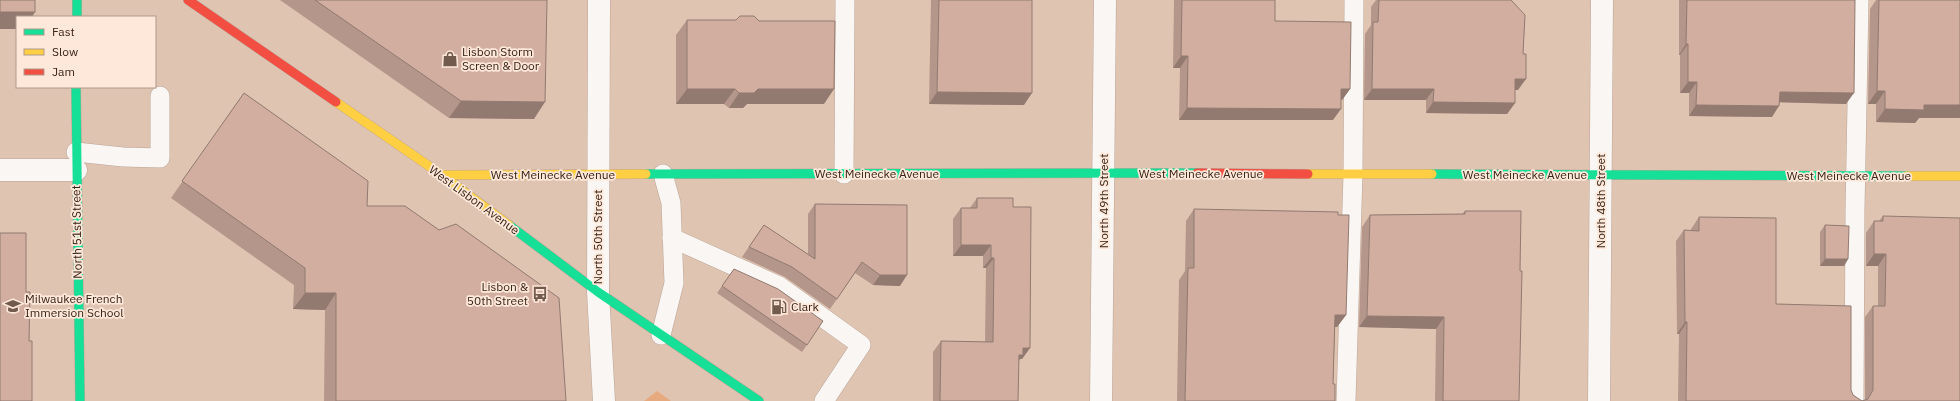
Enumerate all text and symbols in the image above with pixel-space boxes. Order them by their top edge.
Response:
legend [16,16,156,88]
text: Fast [52,24,75,39]
text: Slow [52,44,78,59]
place label: Lisbon Storm Screen & Door [462,44,540,73]
shop icon: Lisbon Storm Screen & Door [441,50,459,68]
text: Jam [52,64,75,79]
street label: North 49th Street [1096,154,1111,248]
street label: North 48th Street [1593,154,1608,248]
street label: West Lisbon Avenue [426,162,523,238]
street label: West Meinecke Avenue [815,166,940,181]
street label: West Meinecke Avenue [1139,166,1264,181]
street label: West Meinecke Avenue [491,167,616,182]
street label: West Meinecke Avenue [1463,167,1588,182]
street label: West Meinecke Avenue [1787,168,1912,183]
street label: North 51st Street [68,185,85,279]
street label: North 50th Street [590,190,605,284]
place label: Lisbon & 50th Street [467,279,529,308]
bus stop icon: Lisbon & 50th Street [531,285,549,303]
place label: Milwaukee French Immersion School [25,291,124,320]
school or university icon: Milwaukee French Immersion School [4,297,22,315]
fuel station icon: Clark [770,298,788,316]
place label: Clark [791,299,820,314]

